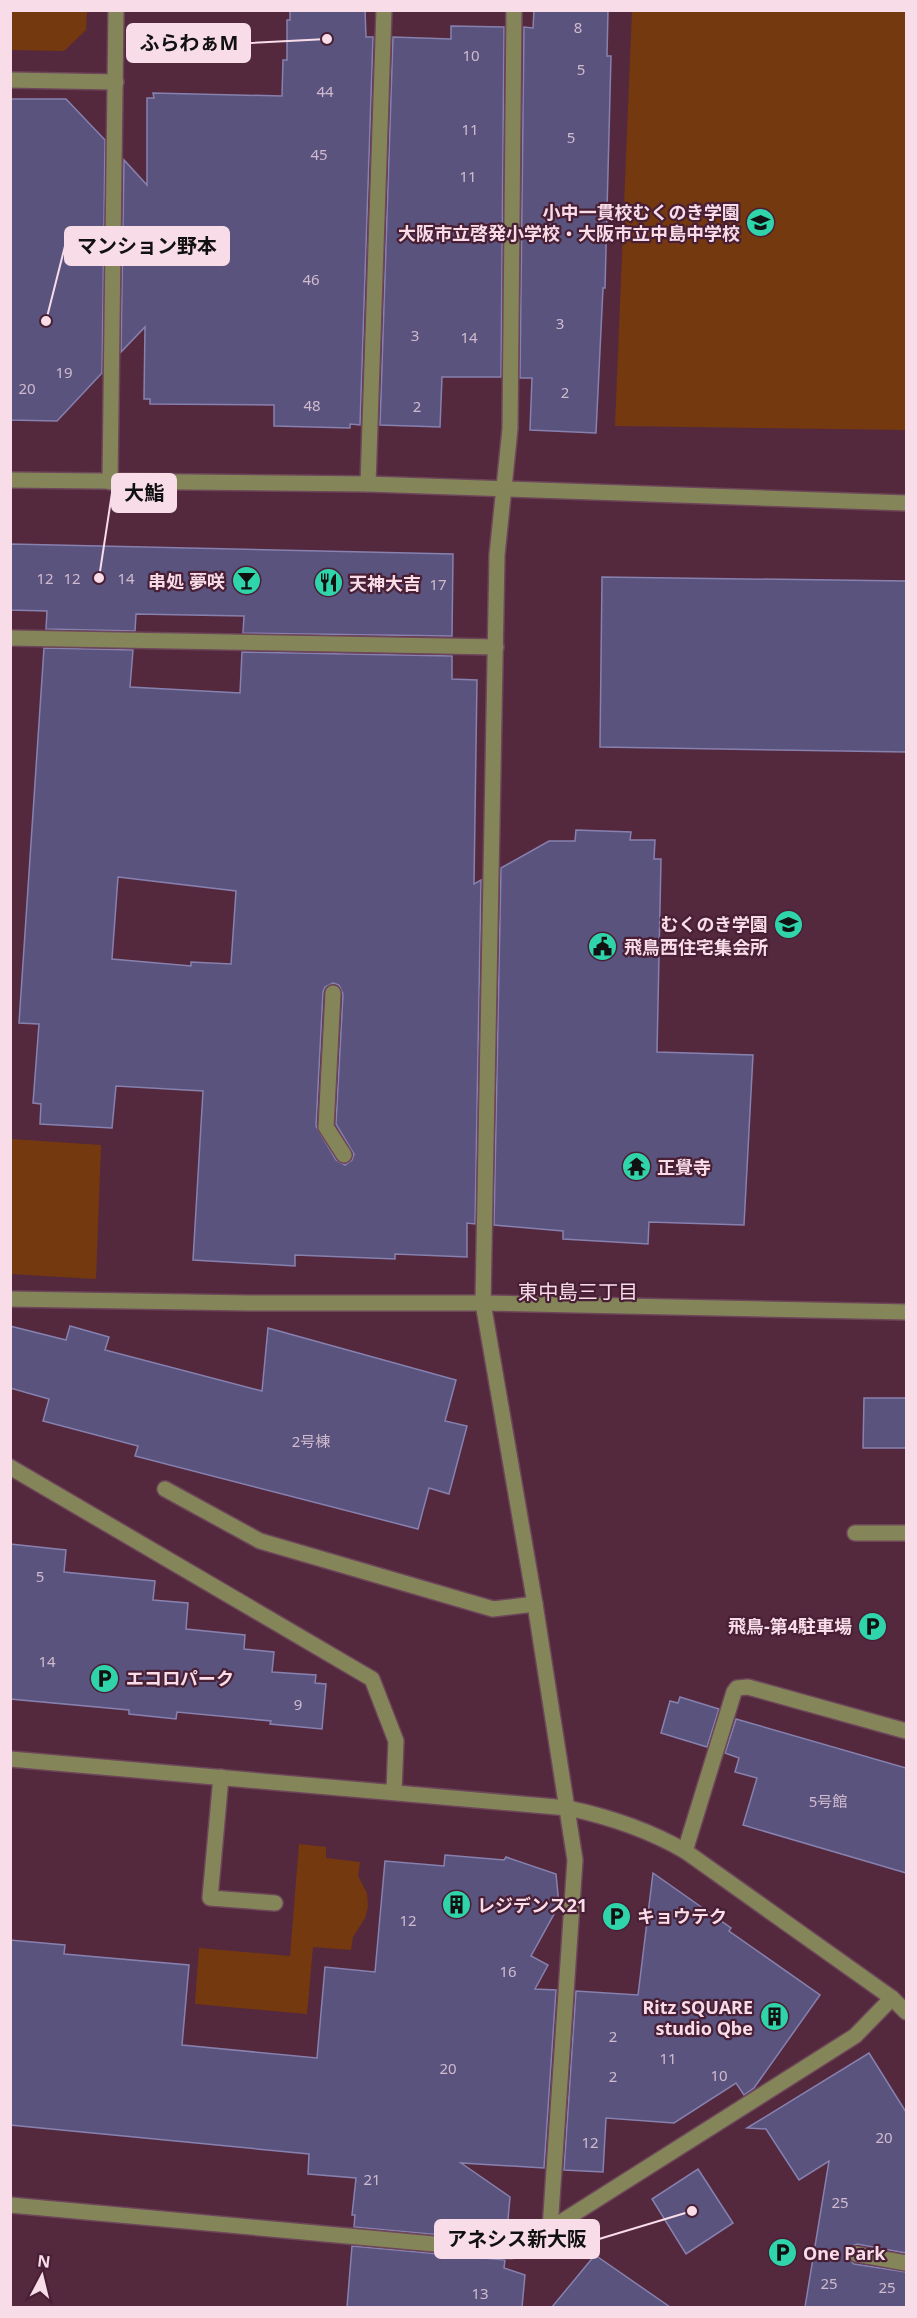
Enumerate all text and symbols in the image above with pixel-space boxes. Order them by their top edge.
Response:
house number: 8 [574,17,582,37]
callout: ふらわぁM [127,24,250,62]
text: ふらわぁM [140,29,238,56]
house number: 10 [462,45,480,65]
house number: 5 [577,59,585,79]
house number: 44 [316,81,334,101]
house number: 11 [461,119,479,139]
house number: 5 [567,127,575,147]
house number: 45 [310,144,328,164]
house number: 11 [459,166,477,186]
place label: 小中一貫校むくのき学園 大阪市立啓発小学校・大阪市立中島中学校 [398,200,740,245]
school or university icon: 小中一貫校むくのき学園 大阪市立啓発小学校・大阪市立中島中学校 [745,206,777,238]
callout: マンション野本 [65,227,229,265]
text: マンション野本 [77,232,217,259]
house number: 46 [302,269,320,289]
house number: 3 [556,313,564,333]
house number: 3 [411,325,419,345]
house number: 14 [460,327,478,347]
house number: 19 [55,362,73,382]
house number: 20 [18,378,36,398]
house number: 2 [561,382,569,402]
house number: 48 [303,395,321,415]
house number: 2 [413,396,421,416]
callout: 大鮨 [112,474,176,512]
text: 大鮨 [124,479,164,506]
bar icon: 串処 夢咲 [230,565,262,597]
restaurant icon: 天神大吉 [312,567,344,599]
house number: 12 [36,568,54,588]
house number: 12 [63,568,81,588]
house number: 14 [117,568,135,588]
place label: 串処 夢咲 [148,569,225,593]
place label: 天神大吉 [349,571,421,595]
house number: 17 [429,574,447,594]
school or university icon: むくのき学園 [773,908,805,940]
place label: むくのき学園 [661,912,768,936]
public building icon: 飛鳥西住宅集会所 [587,931,619,963]
place label: 飛鳥西住宅集会所 [624,935,768,959]
temple icon: 正覺寺 [620,1151,652,1183]
place label: 正覺寺 [657,1155,711,1179]
district label: 東中島三丁目 [518,1278,638,1305]
house number: 2号棟 [292,1431,330,1451]
house number: 5 [36,1566,44,1586]
parking icon: 飛鳥-第4駐車場 [857,1610,889,1642]
place label: 飛鳥-第4駐車場 [728,1614,852,1638]
house number: 14 [38,1651,56,1671]
parking icon: エコロパーク [89,1662,121,1694]
place label: エコロパーク [126,1666,234,1690]
house number: 9 [294,1694,302,1714]
house number: 5号館 [809,1791,847,1811]
building icon: レジデンス21 [440,1889,472,1921]
place label: レジデンス21 [477,1893,587,1917]
parking icon: キョウテク [600,1900,632,1932]
place label: キョウテク [637,1904,727,1928]
house number: 12 [399,1910,417,1930]
house number: 16 [499,1961,517,1981]
place label: Ritz SQUARE studio Qbe [643,1995,753,2040]
building icon: Ritz SQUARE studio Qbe [758,2001,790,2033]
house number: 2 [609,2026,617,2046]
house number: 11 [659,2048,677,2068]
house number: 20 [439,2058,457,2078]
house number: 10 [710,2065,728,2085]
house number: 2 [609,2066,617,2086]
house number: 20 [875,2127,893,2147]
house number: 12 [581,2132,599,2152]
house number: 21 [363,2169,381,2189]
house number: 25 [831,2192,849,2212]
callout: アネシス新大阪 [435,2220,599,2258]
text: アネシス新大阪 [447,2225,587,2252]
parking icon: One Park [766,2237,798,2269]
place label: One Park [803,2241,886,2265]
north arrow [12,2246,72,2306]
text: N [36,2249,52,2273]
house number: 25 [820,2273,838,2293]
house number: 25 [878,2277,896,2297]
house number: 13 [471,2283,489,2303]

